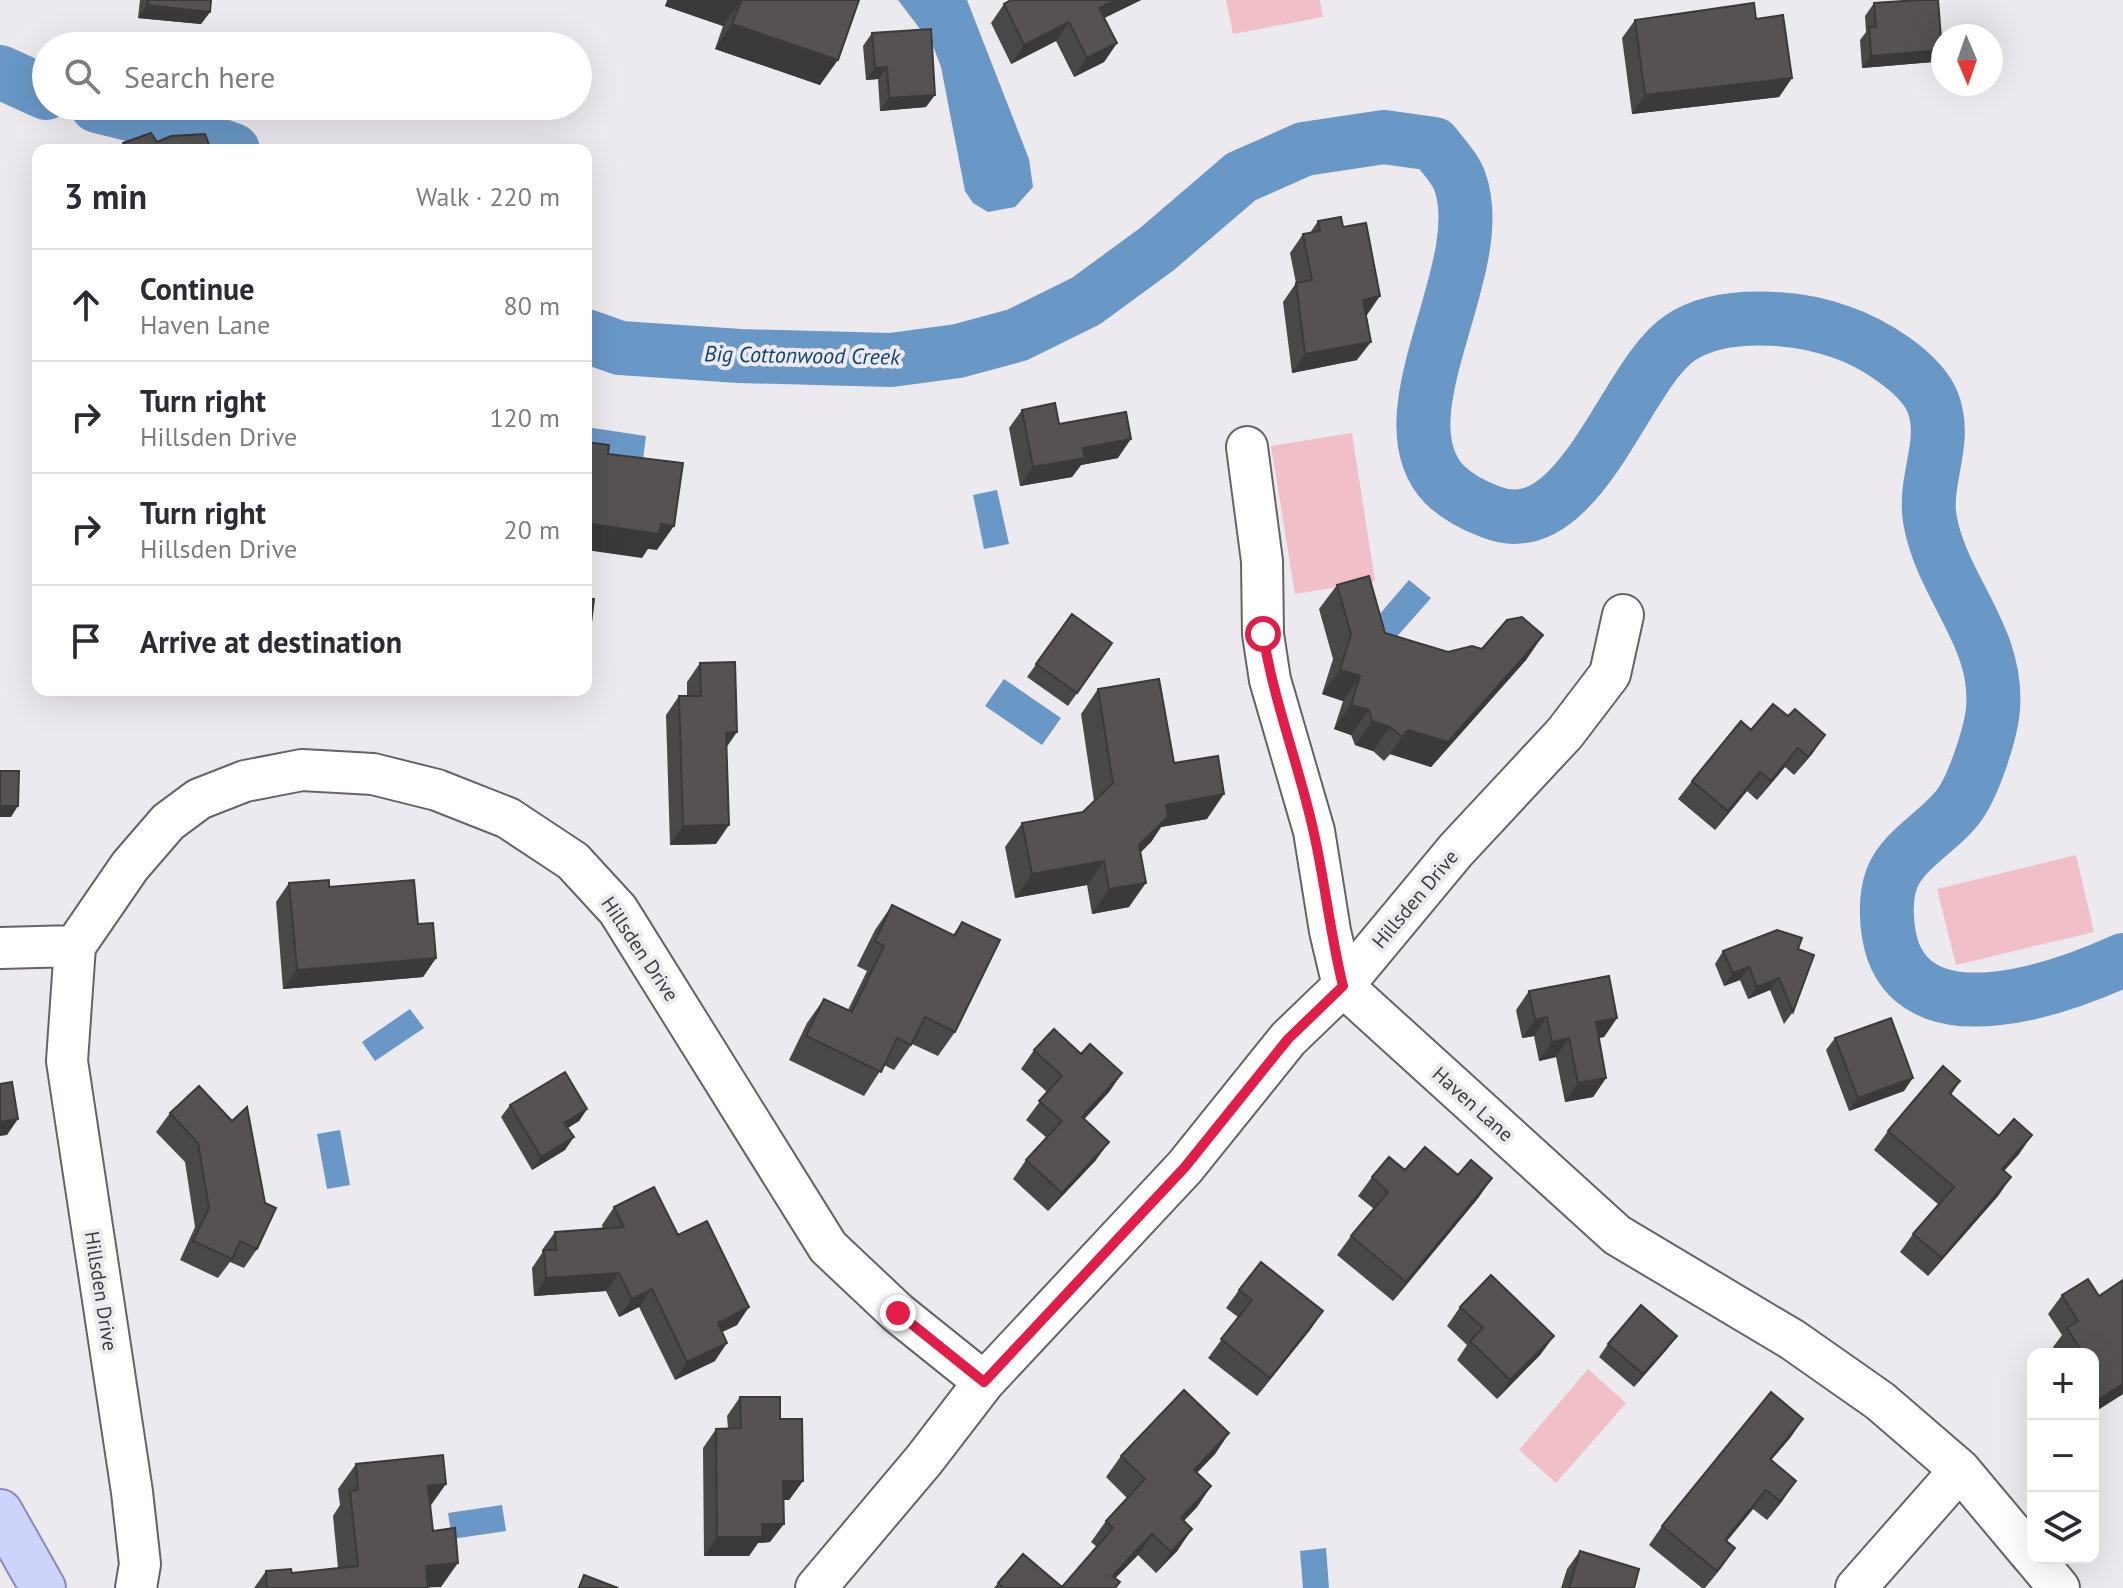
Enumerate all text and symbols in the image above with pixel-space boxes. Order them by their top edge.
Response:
north arrow [1931,24,2003,96]
search box [32,32,592,120]
icon: search [60,54,104,98]
text: Search here [124,57,275,96]
text: 3 min [64,174,147,218]
text: Walk · 220 m [416,180,560,213]
text: Continue [140,269,254,308]
icon: ahead [64,283,108,327]
text: 80 m [504,289,560,322]
text: Haven Lane [140,308,270,341]
water label: Big Cottonwood Creek [704,339,901,371]
text: Turn right [140,381,266,420]
icon: right [64,395,108,439]
text: 120 m [489,401,560,434]
text: Hillsden Drive [140,420,297,453]
text: Turn right [140,493,266,532]
icon: right [64,507,108,551]
text: 20 m [504,513,560,546]
text: Hillsden Drive [140,532,297,565]
route start [1245,616,1281,652]
icon: arrive [64,619,108,663]
text: Arrive at destination [140,622,402,661]
street label: Hillsden Drive [1366,844,1464,954]
street label: Hillsden Drive [595,892,685,1006]
street label: Haven Lane [1427,1061,1519,1147]
street label: Hillsden Drive [79,1229,123,1353]
route end [880,1295,916,1331]
map controls [2027,1348,2099,1564]
button: + [2027,1348,2099,1420]
button: − [2027,1420,2099,1492]
button: layers [2027,1492,2099,1564]

